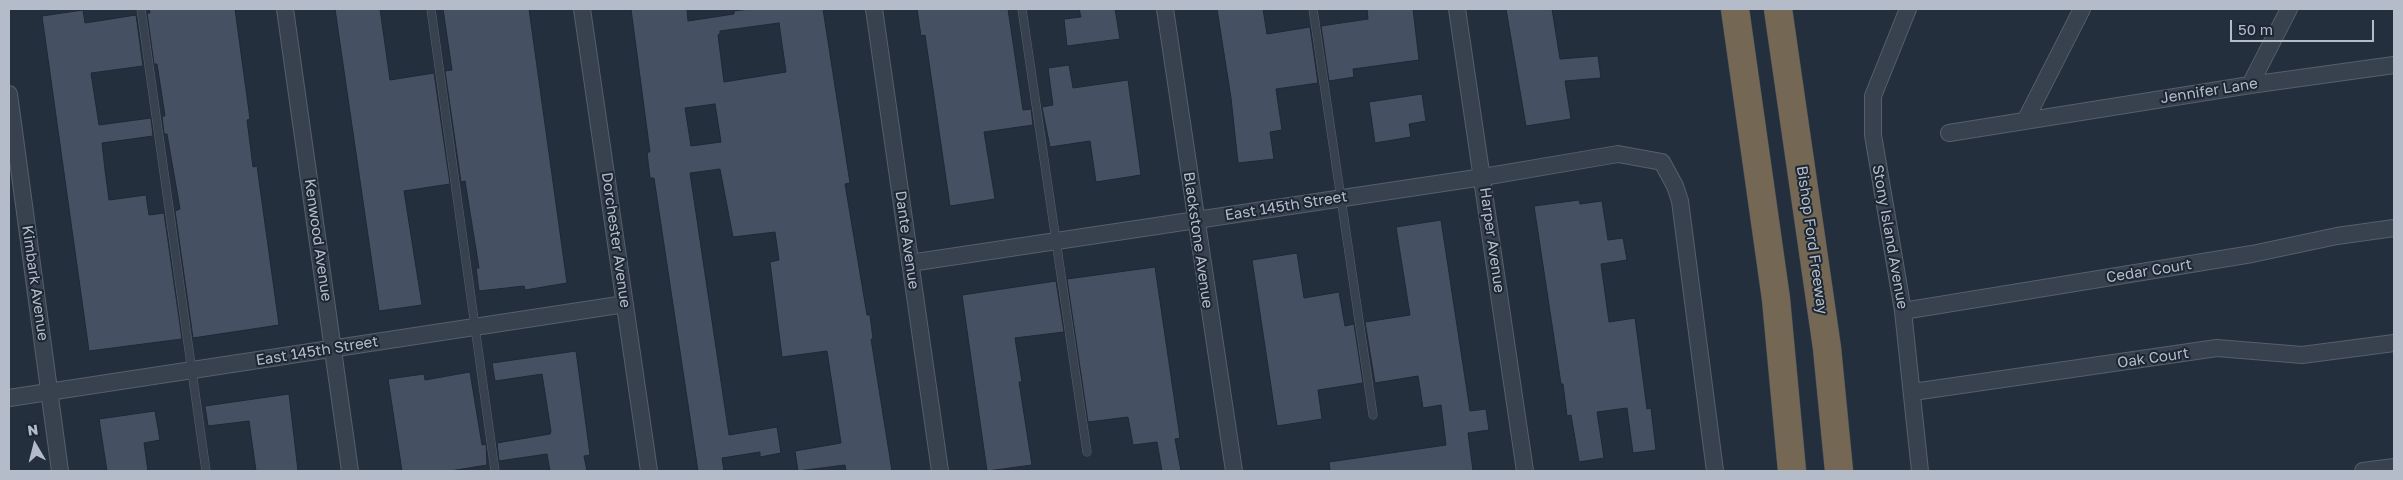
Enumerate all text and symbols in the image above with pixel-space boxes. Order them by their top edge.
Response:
scale bar [2233,10,2377,42]
text: 50 m [2238,20,2273,38]
street label: Jennifer Lane [2159,74,2259,108]
street label: Stony Island Avenue [1868,163,1912,311]
street label: Bishop Ford Freeway [1793,164,1831,316]
street label: Dorchester Avenue [598,171,634,309]
street label: Blackstone Avenue [1180,171,1216,309]
street label: Kenwood Avenue [300,177,336,303]
street label: Harper Avenue [1476,186,1508,294]
street label: East 145th Street [1224,187,1348,225]
street label: Dante Avenue [891,190,923,290]
street label: Kimbark Avenue [18,224,52,342]
street label: Cedar Court [2105,255,2193,287]
street label: East 145th Street [255,332,379,370]
street label: Oak Court [2116,344,2190,372]
north arrow [10,420,60,470]
text: N [26,420,39,439]

